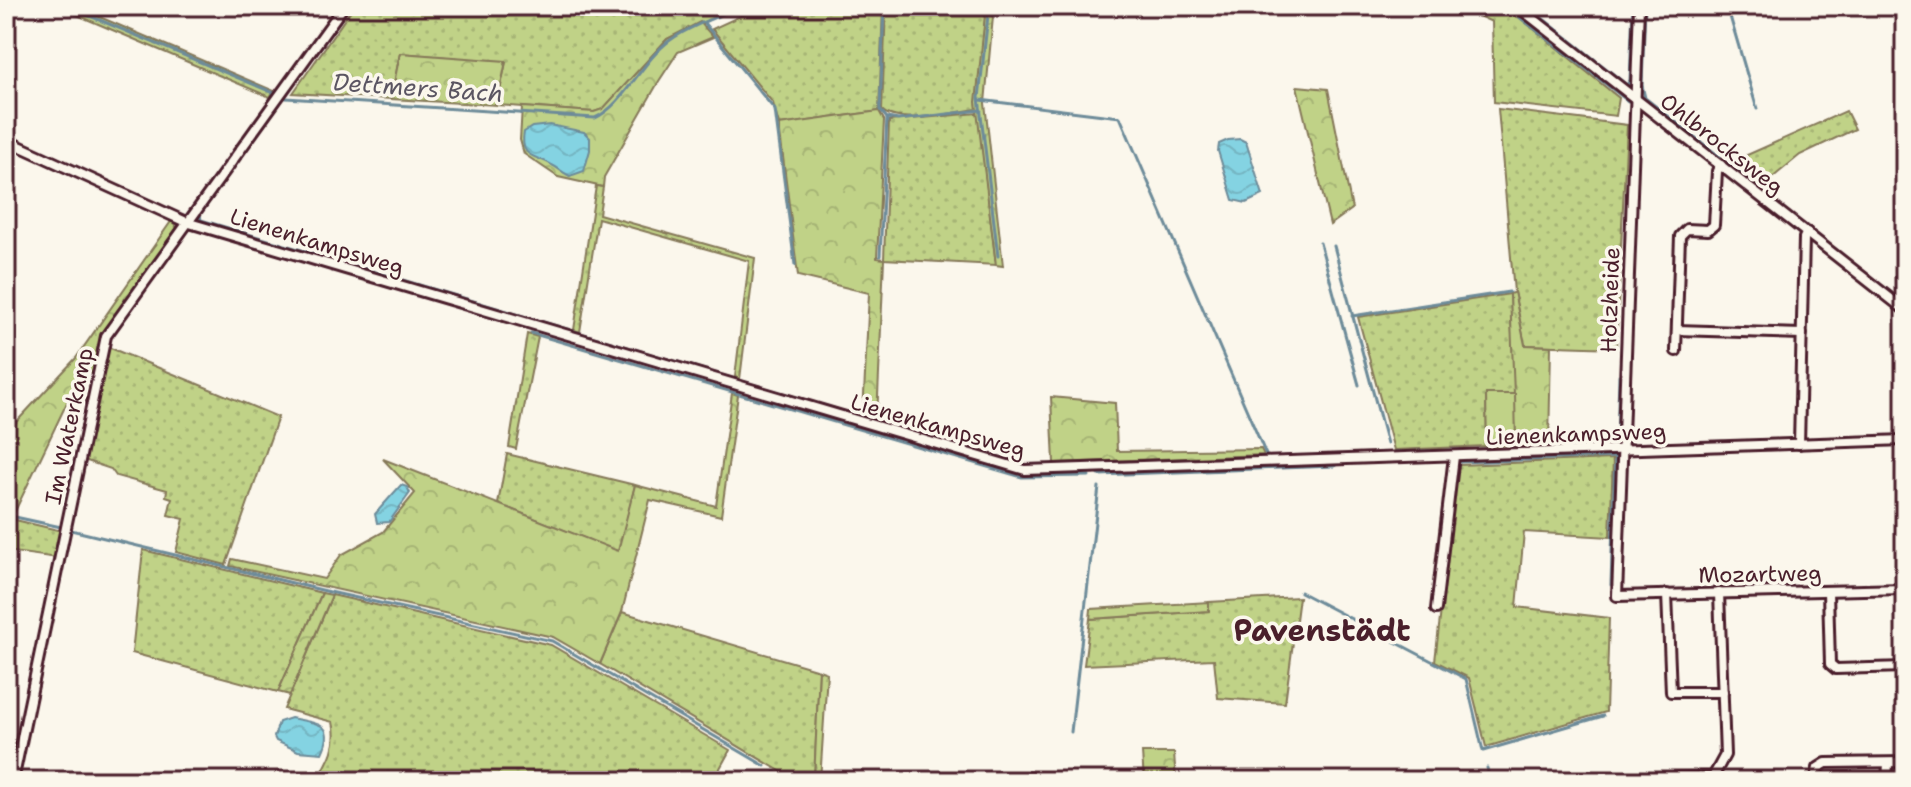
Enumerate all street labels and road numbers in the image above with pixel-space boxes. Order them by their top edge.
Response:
street label: Ohlbrocksweg [1654,87,1790,201]
street label: Lienenkampsweg [226,202,408,282]
street label: Holzheide [1594,246,1626,354]
street label: Im Waterkamp [38,345,100,507]
street label: Lienenkampsweg [847,387,1029,465]
street label: Lienenkampsweg [1485,416,1667,452]
street label: Mozartweg [1698,558,1822,590]

